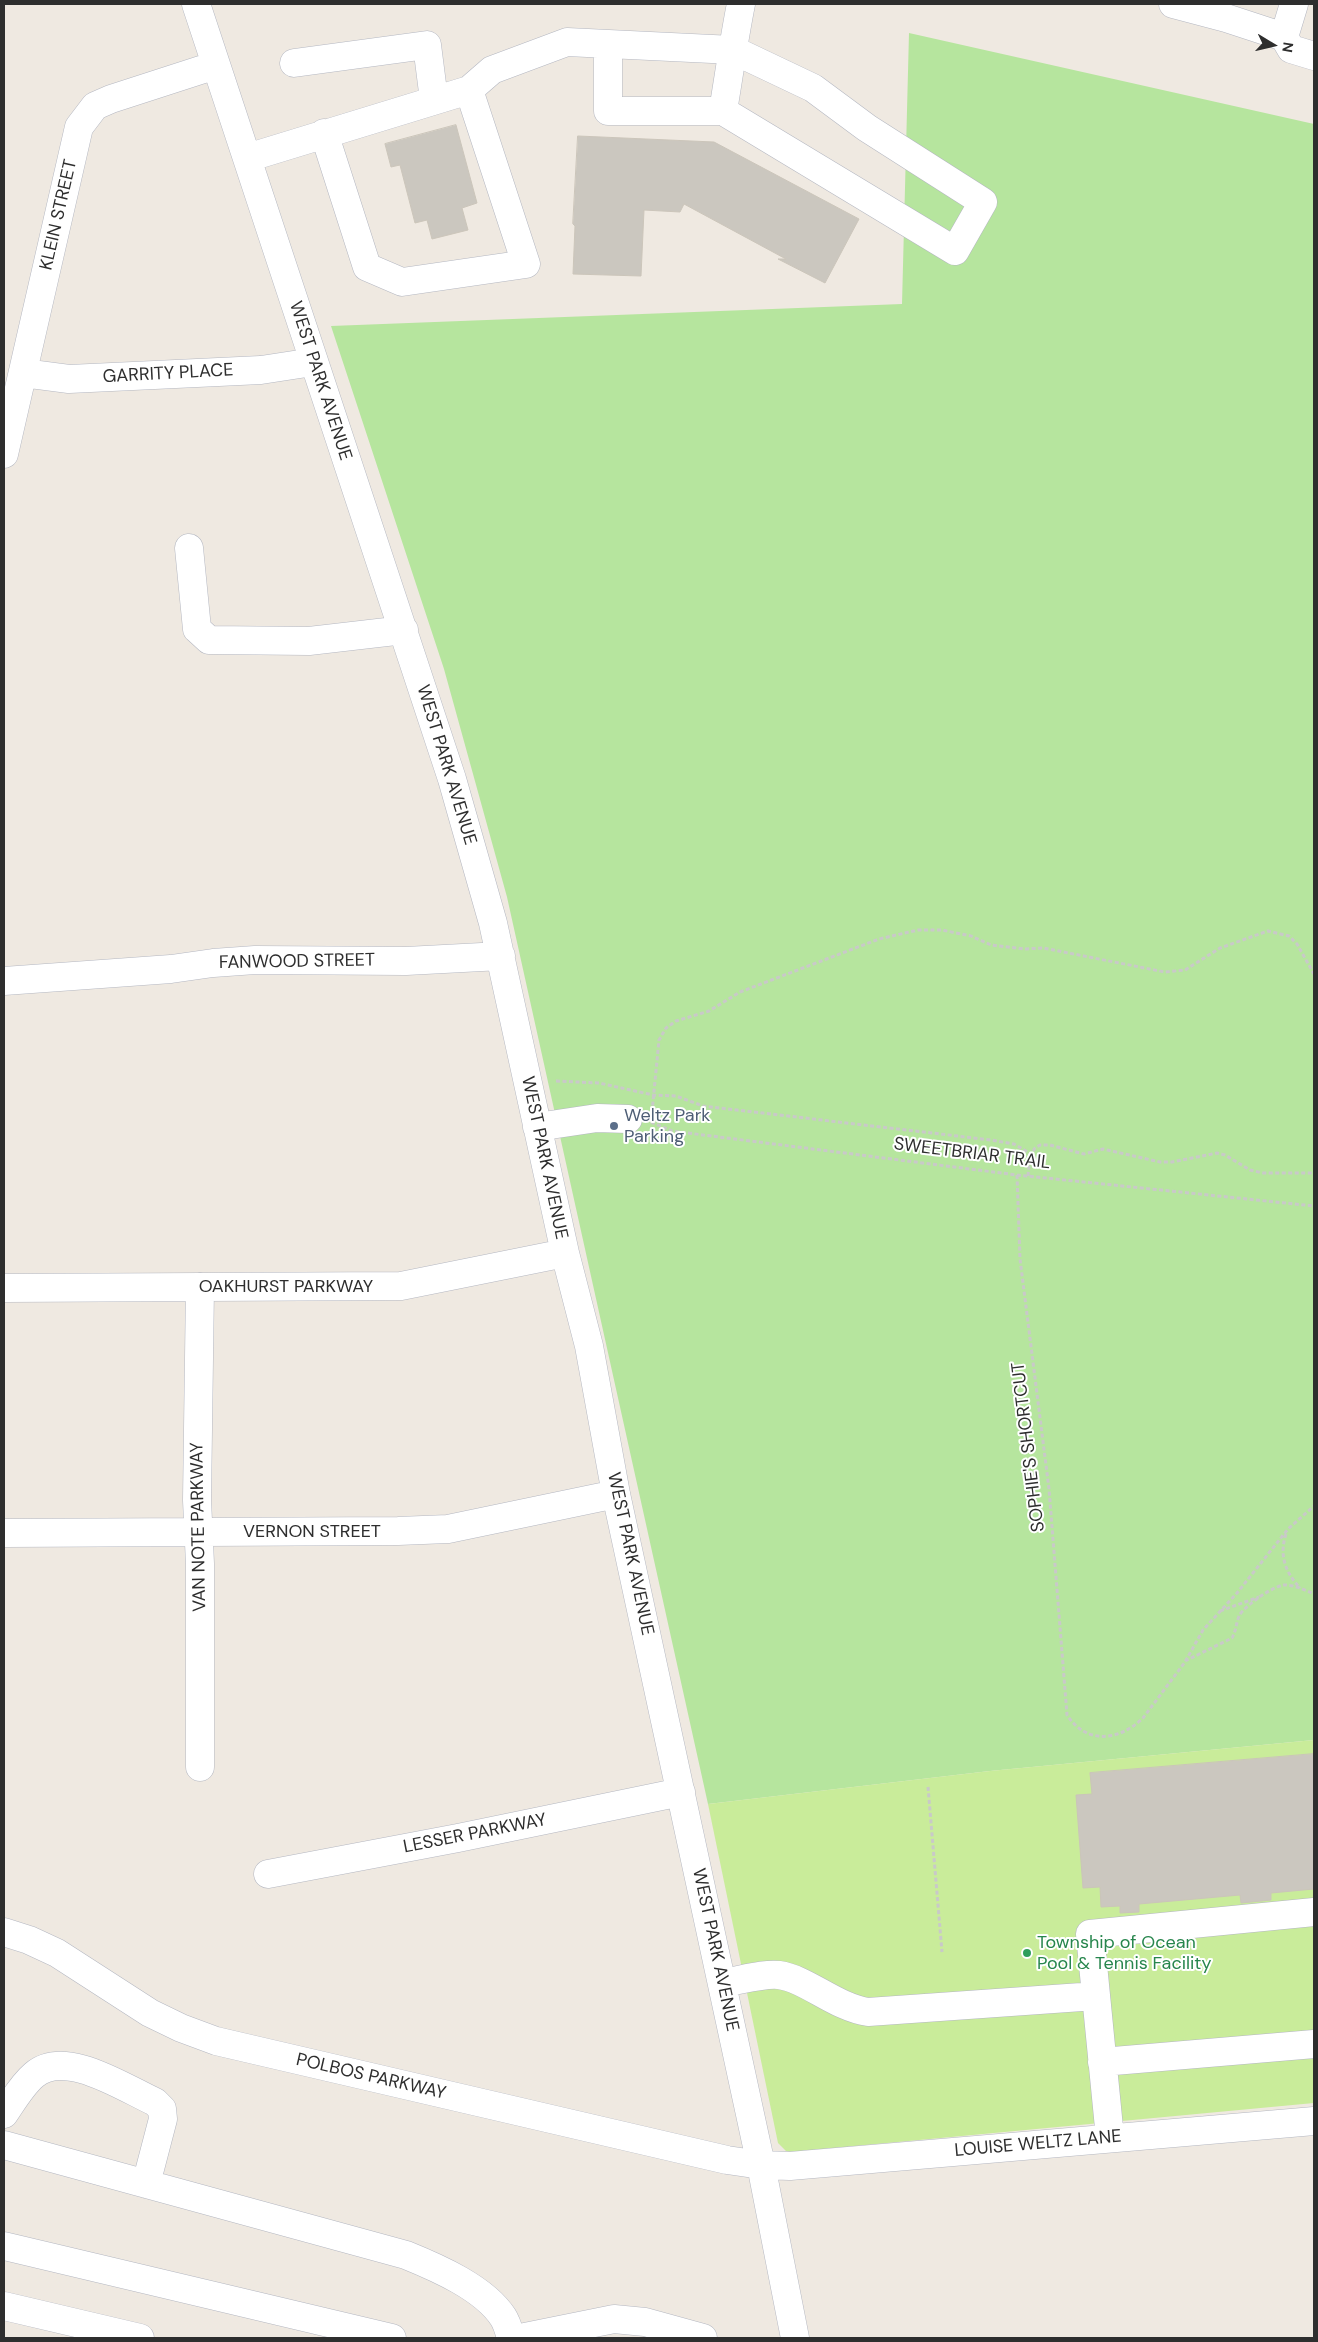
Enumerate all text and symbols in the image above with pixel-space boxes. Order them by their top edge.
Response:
north arrow [1248,20,1298,70]
text: N [1278,41,1298,54]
street label: KLEIN STREET [36,158,82,272]
street label: WEST PARK AVENUE [284,299,356,463]
street label: GARRITY PLACE [102,360,234,388]
street label: WEST PARK AVENUE [411,682,481,848]
street label: FANWOOD STREET [219,950,375,974]
street label: WEST PARK AVENUE [516,1074,572,1242]
place label: Weltz Park Parking [624,1105,710,1148]
marker: Weltz Park Parking [608,1120,620,1132]
street label: SWEETBRIAR TRAIL [892,1134,1052,1174]
street label: OAKHURST PARKWAY [199,1276,373,1298]
street label: SOPHIE'S SHORTCUT [1008,1361,1050,1533]
street label: VAN NOTE PARKWAY [187,1442,211,1612]
street label: WEST PARK AVENUE [602,1470,658,1638]
street label: VERNON STREET [243,1521,381,1543]
street label: LESSER PARKWAY [402,1810,548,1858]
street label: WEST PARK AVENUE [687,1866,743,2034]
place label: Township of Ocean Pool & Tennis Facility [1037,1932,1211,1975]
marker: Township of Ocean Pool & Tennis Facility [1021,1947,1033,1959]
street label: POLBOS PARKWAY [294,2049,448,2105]
street label: LOUISE WELTZ LANE [954,2126,1122,2162]

